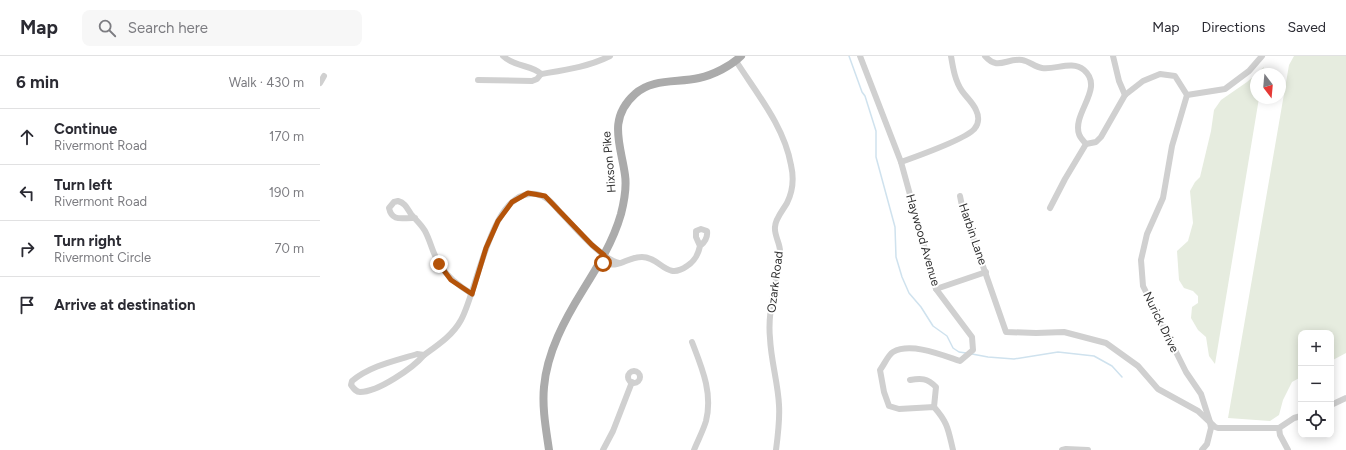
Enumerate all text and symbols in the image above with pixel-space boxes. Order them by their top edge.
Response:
search box [82,10,362,46]
text: Map [20,16,58,39]
icon: search [96,17,118,39]
text: Search here [128,19,208,37]
text: Map [1152,19,1180,36]
text: Directions [1202,19,1265,36]
text: Saved [1287,19,1326,36]
north arrow [1250,68,1286,104]
text: 6 min [16,72,59,92]
text: Walk · 430 m [229,75,304,90]
text: Continue [54,120,117,138]
icon: ahead [16,126,38,148]
text: 170 m [269,129,304,144]
street label: Hixson Pike [599,130,619,193]
text: Rivermont Road [54,138,147,153]
text: Turn left [54,176,112,194]
icon: left [16,182,38,204]
text: 190 m [269,185,304,200]
street label: Haywood Avenue [903,192,943,288]
text: Rivermont Road [54,194,147,209]
street label: Harbin Lane [956,201,990,267]
text: Turn right [54,232,122,250]
icon: right [16,238,38,260]
text: 70 m [274,241,304,256]
text: Rivermont Circle [54,250,151,265]
street label: Ozark Road [764,250,786,314]
route start [594,254,612,272]
route end [430,255,448,273]
street label: Nurick Drive [1140,289,1182,355]
icon: arrive [16,294,38,316]
text: Arrive at destination [54,296,195,314]
map controls [1298,330,1334,438]
button: + [1298,330,1334,366]
button: − [1298,366,1334,402]
button: locate [1298,402,1334,438]

